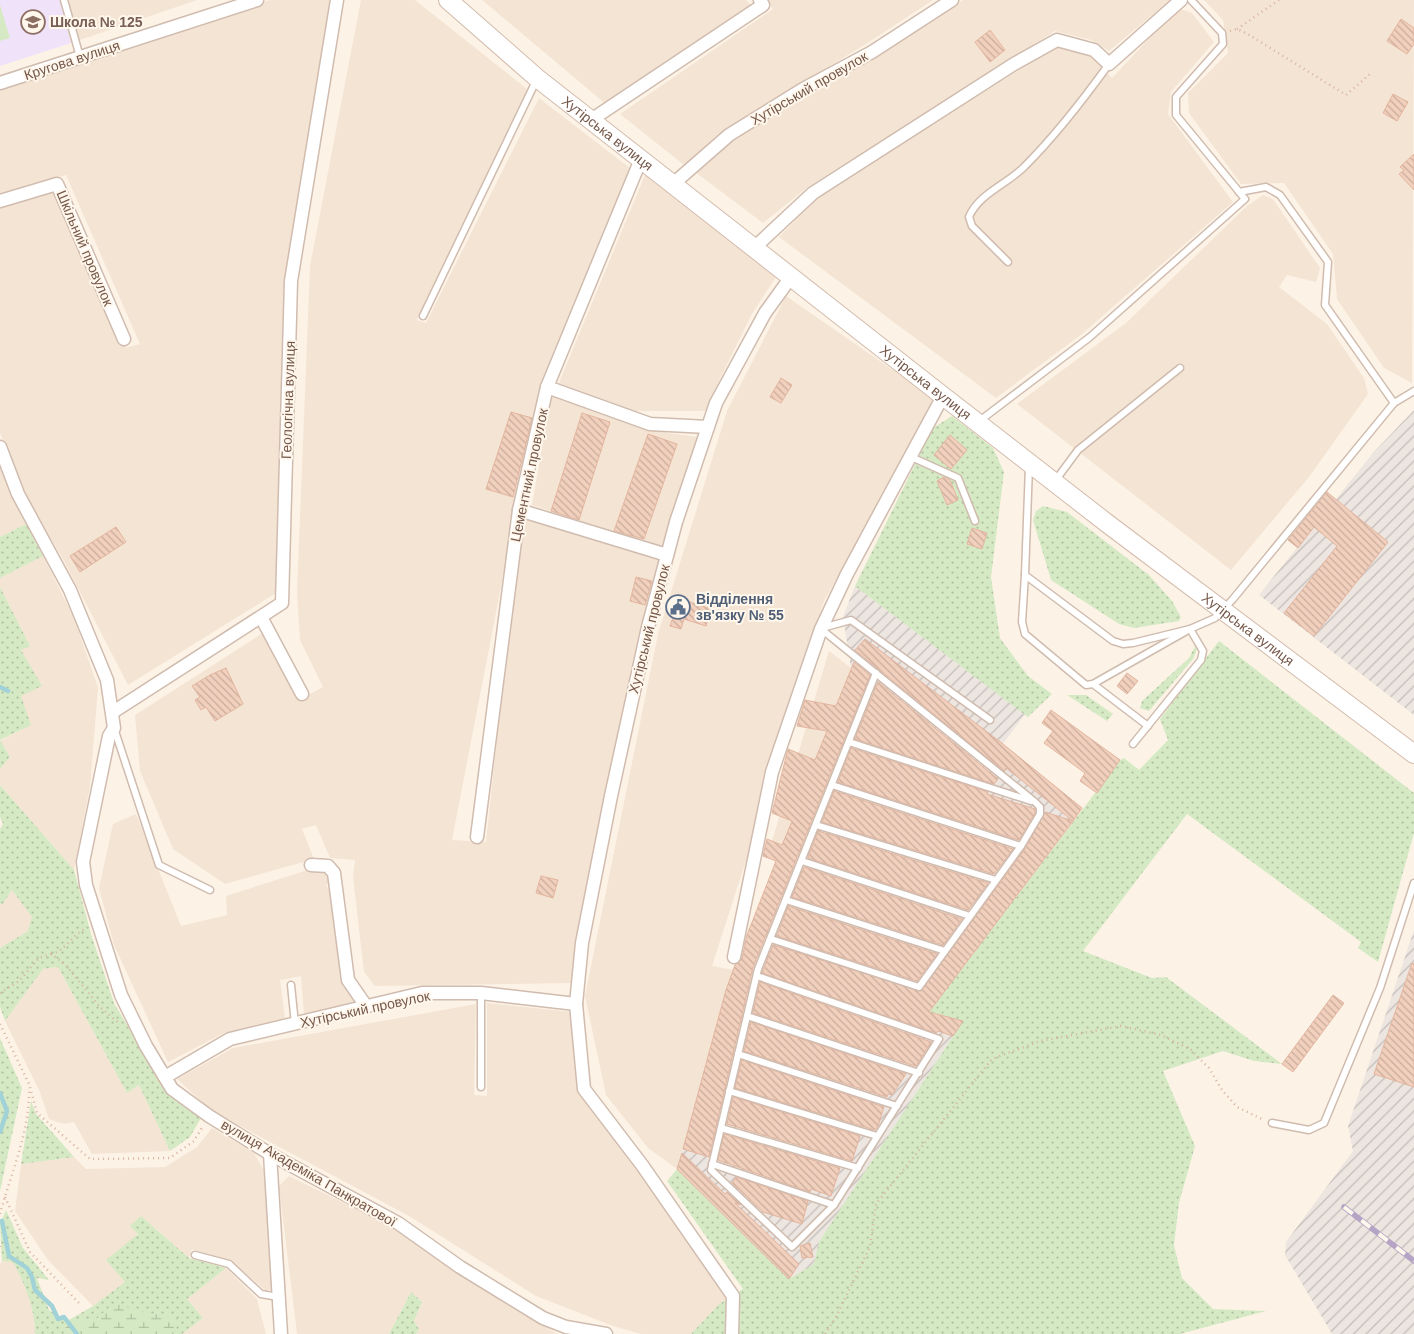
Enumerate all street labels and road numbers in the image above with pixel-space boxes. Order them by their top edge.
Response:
street label: Кругова вулиця [22,37,122,83]
street label: Хутірський провулок [748,48,871,128]
street label: Хутірська вулиця [559,93,656,174]
street label: Шкільний провулок [53,188,117,309]
street label: Геологічна вулиця [278,341,298,459]
street label: Хутірська вулиця [877,342,974,423]
street label: Цементний провулок [507,406,551,543]
street label: Хутірський провулок [625,562,673,695]
street label: Хутірська вулиця [1199,589,1297,669]
street label: Хутірський провулок [299,987,432,1031]
street label: вулиця Академіка Панкратової [219,1116,400,1230]

